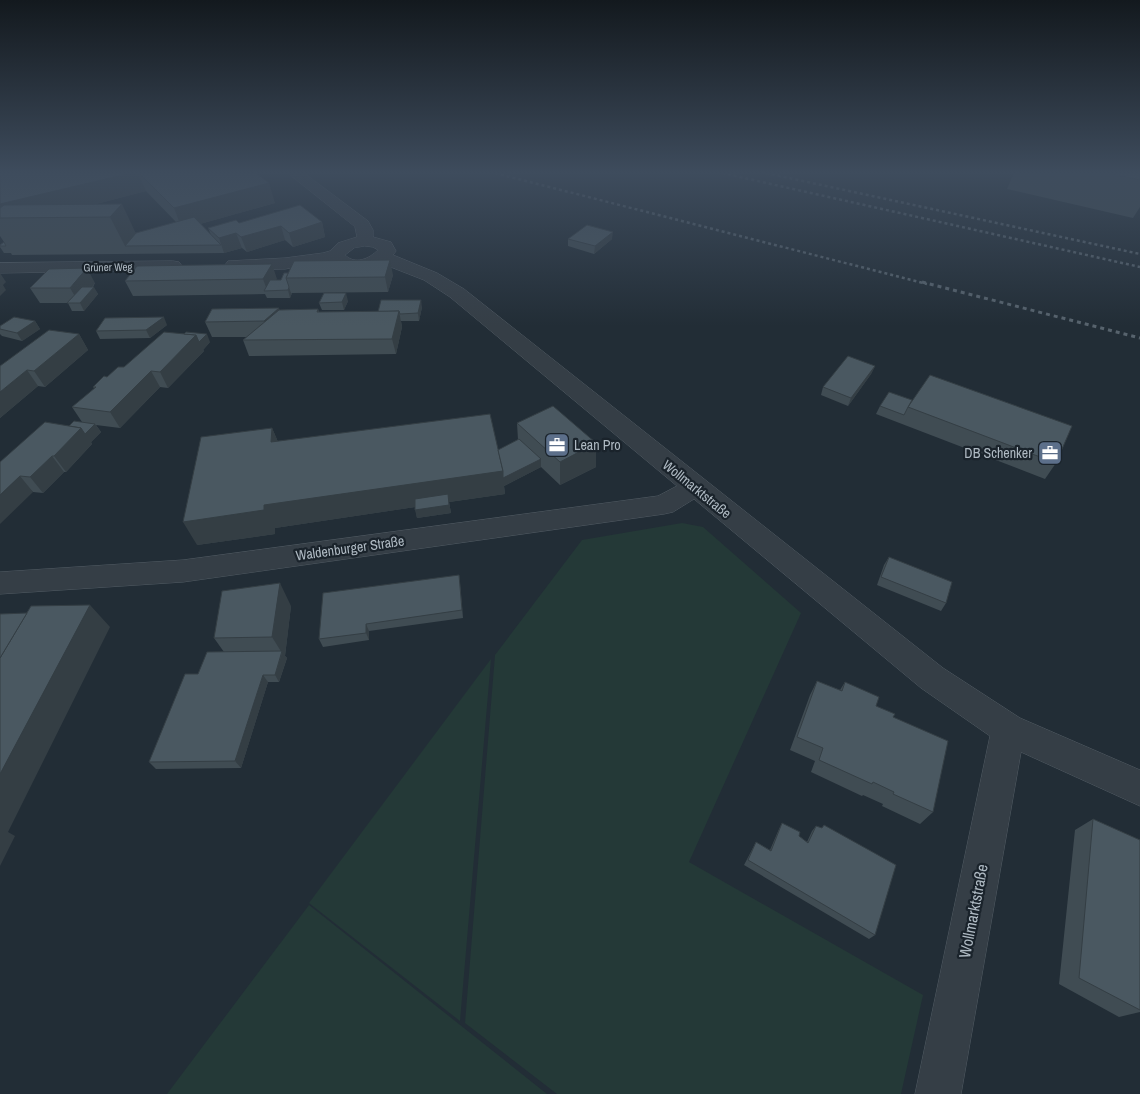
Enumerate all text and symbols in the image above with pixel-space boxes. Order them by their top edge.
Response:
street label: Grüner Weg [83,260,133,274]
office icon: Lean Pro [544,432,570,458]
place label: Lean Pro [574,436,621,454]
office icon: DB Schenker [1037,440,1063,466]
place label: DB Schenker [964,444,1032,462]
street label: Wollmarktstraße [659,456,735,522]
street label: Waldenburger Straße [295,531,405,565]
street label: Wollmarktstraße [953,862,993,960]

